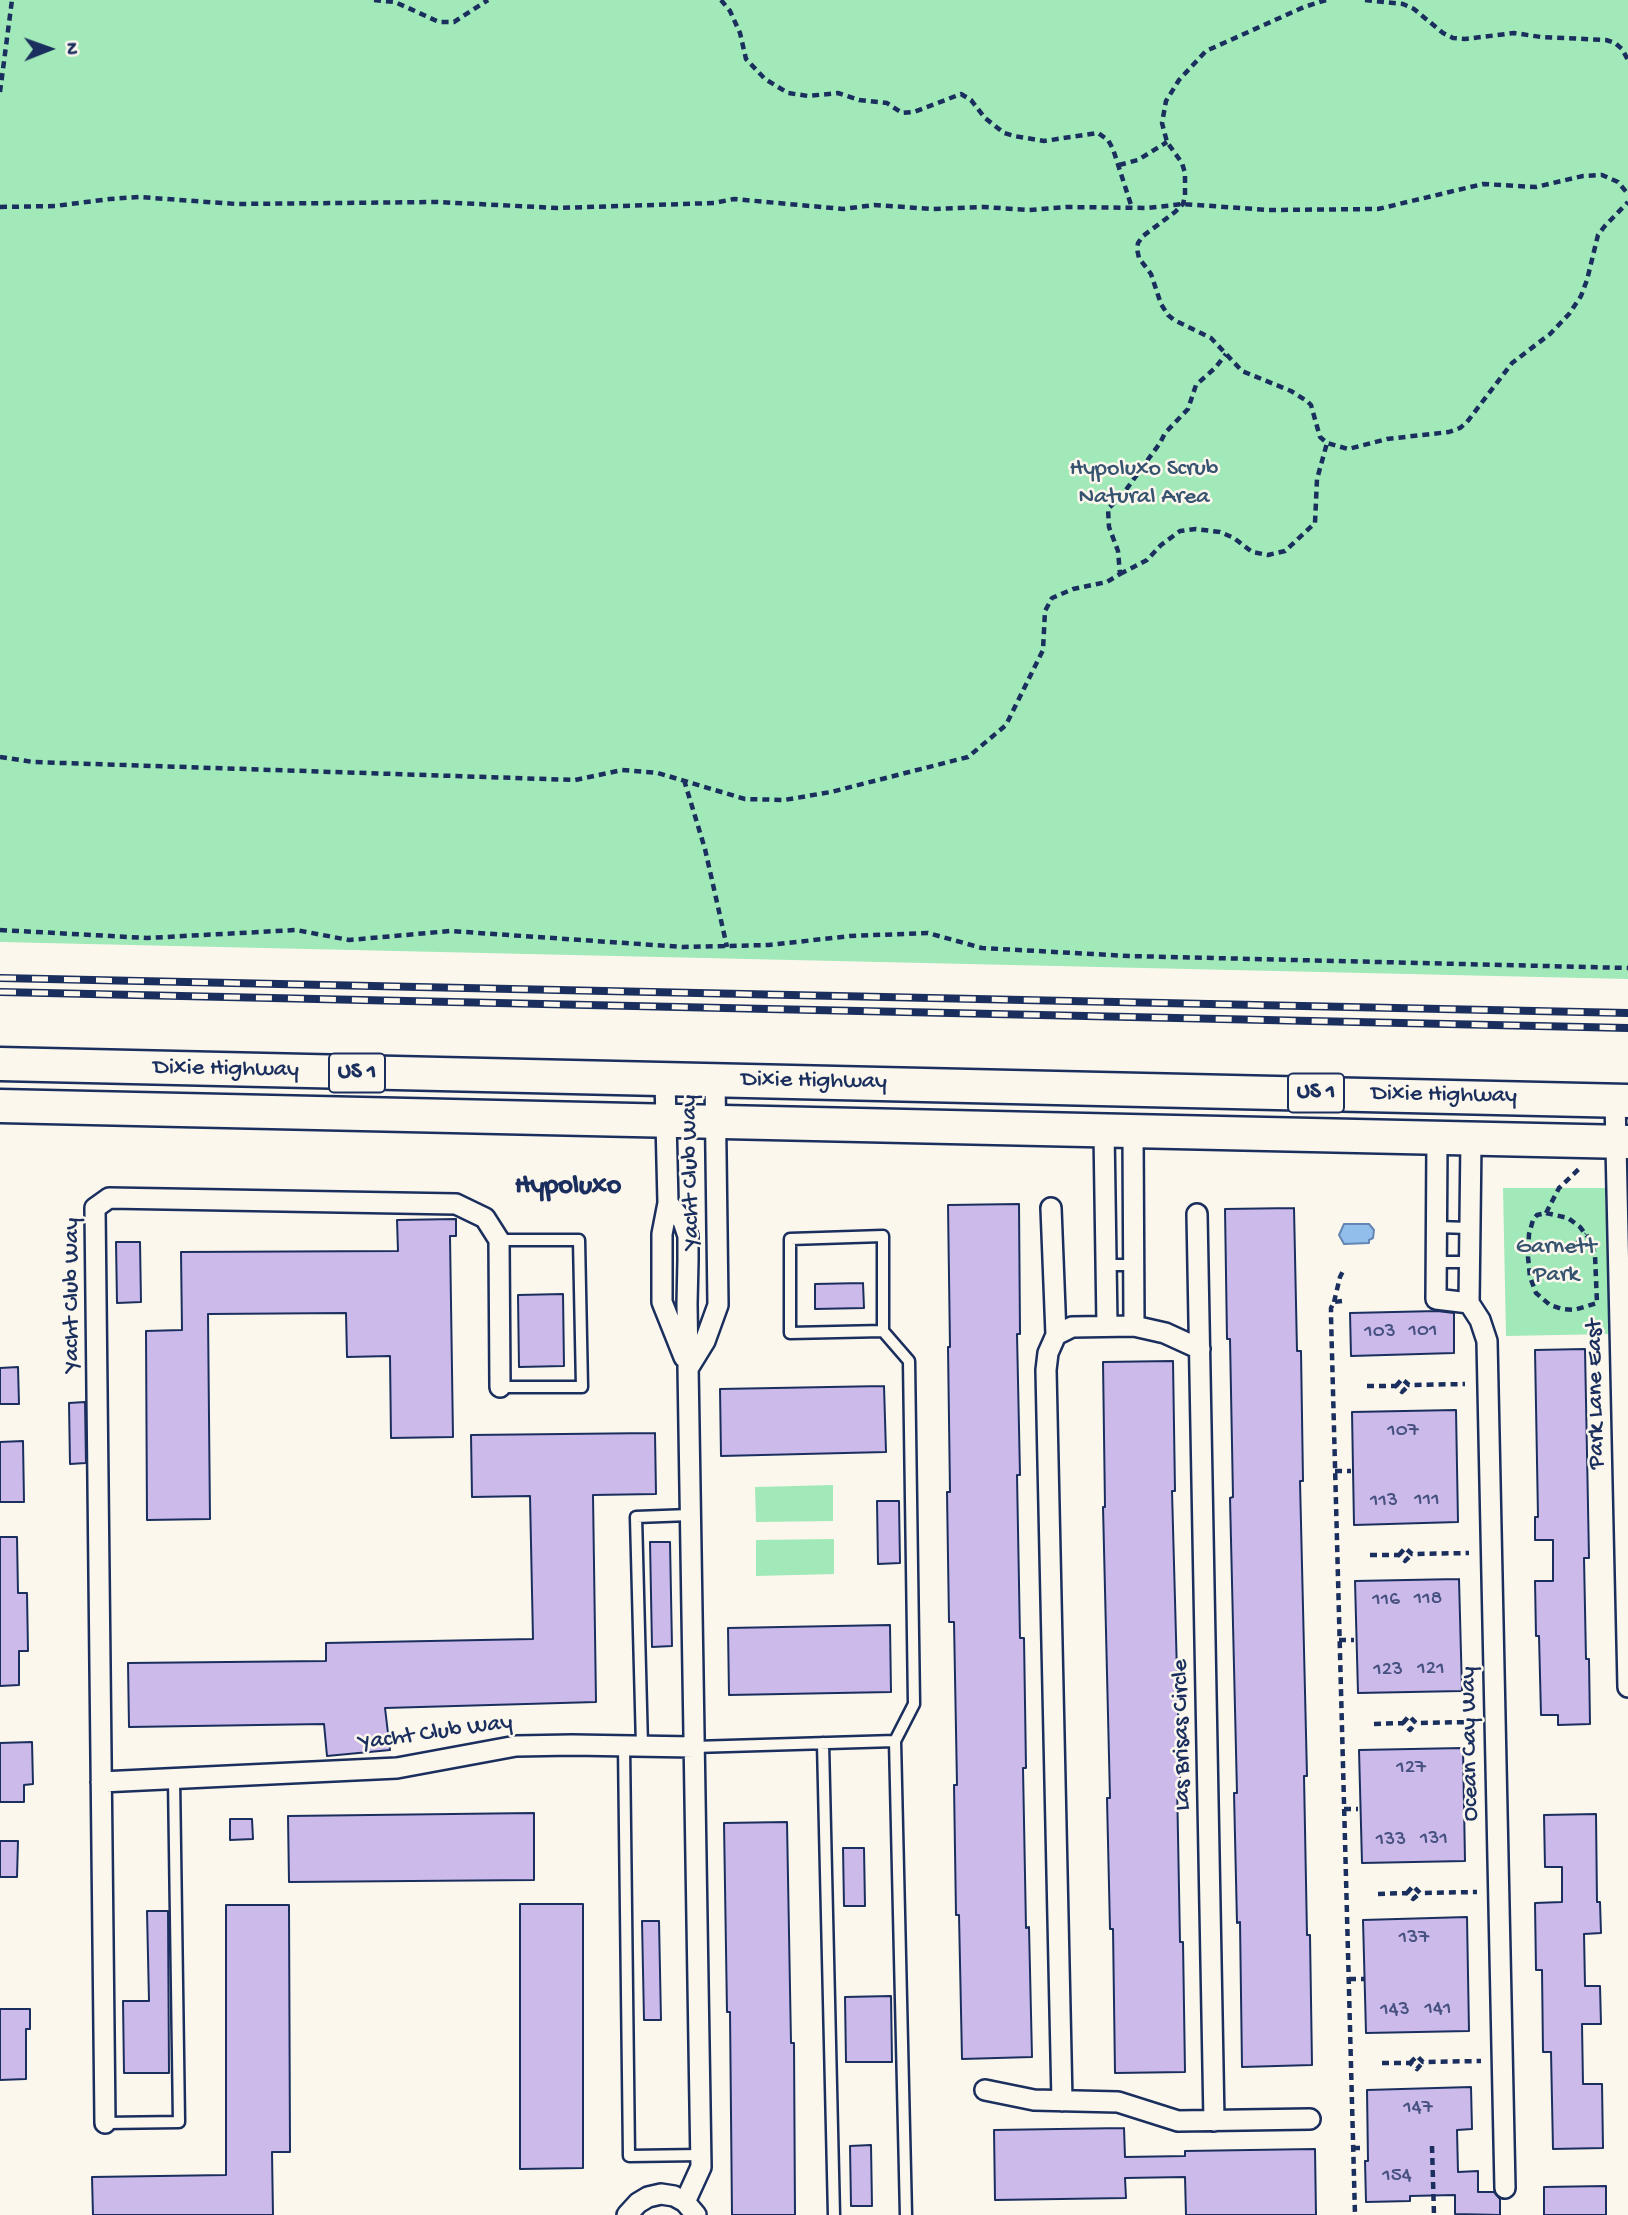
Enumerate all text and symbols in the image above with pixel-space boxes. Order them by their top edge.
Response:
north arrow [14,14,84,84]
text: N [59,42,82,55]
park label: Hypoluxo Scrub Natural Area [1070,456,1218,512]
street label: Dixie Highway [153,1054,299,1086]
road number: US 1 [329,1054,385,1092]
street label: Dixie Highway [741,1066,887,1098]
road number: US 1 [1288,1074,1344,1112]
street label: Dixie Highway [1371,1080,1517,1112]
street label: Yacht Club Way [676,1095,708,1249]
district label: Hypoluxo [515,1171,621,1205]
street label: Yacht Club Way [59,1218,87,1372]
park label: Garnett Park [1516,1234,1596,1290]
house number: 101 [1409,1319,1437,1345]
street label: Park Lane East [1581,1319,1613,1469]
house number: 103 [1364,1320,1396,1346]
house number: 107 [1387,1419,1419,1445]
house number: 111 [1414,1488,1440,1514]
house number: 113 [1370,1489,1398,1515]
house number: 118 [1414,1587,1442,1613]
house number: 116 [1372,1588,1400,1614]
house number: 121 [1417,1657,1445,1683]
house number: 123 [1373,1658,1403,1684]
street label: Las Brisas Circle [1167,1659,1199,1811]
street label: Ocean Cay Way [1455,1666,1487,1822]
street label: Yacht Club Way [358,1709,514,1759]
house number: 127 [1396,1756,1426,1782]
house number: 131 [1420,1827,1448,1853]
house number: 133 [1376,1828,1406,1854]
house number: 137 [1399,1926,1429,1952]
house number: 141 [1425,1997,1451,2023]
house number: 143 [1380,1998,1410,2024]
house number: 147 [1403,2096,1433,2122]
house number: 154 [1382,2164,1412,2190]

